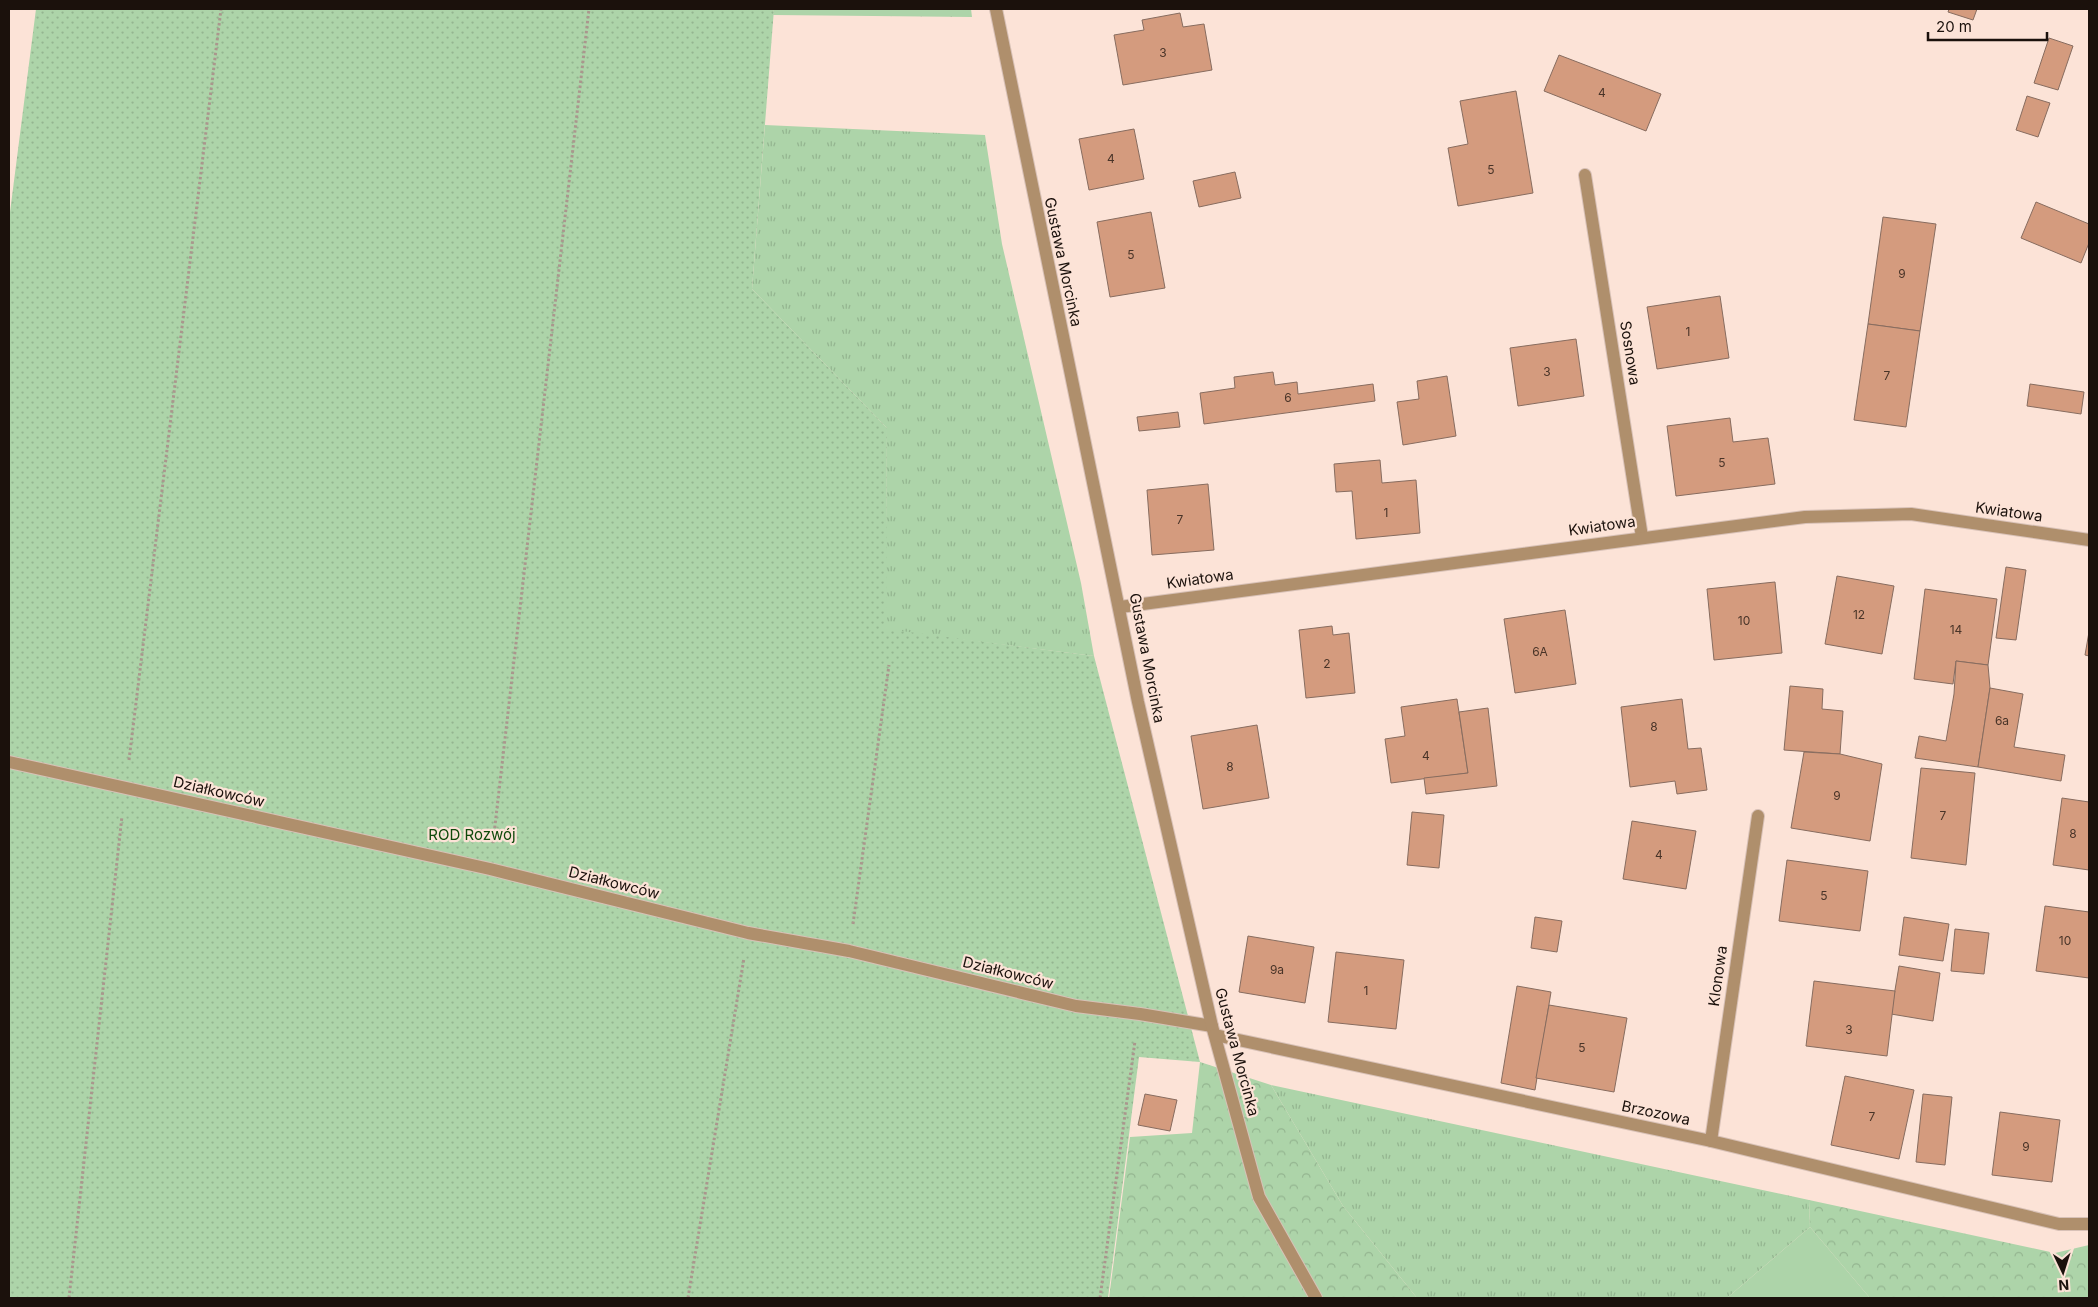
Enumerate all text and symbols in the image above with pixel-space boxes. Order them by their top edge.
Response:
scale bar [1928,10,2047,42]
text: 20 m [1936,17,1972,36]
house number: 3 [1159,45,1167,60]
house number: 4 [1598,85,1606,100]
house number: 4 [1107,151,1115,166]
house number: 5 [1487,162,1495,177]
street label: Gustawa Morcinka [1040,195,1087,328]
house number: 5 [1127,247,1135,262]
house number: 9 [1898,266,1906,281]
street label: Sosnowa [1616,319,1645,386]
house number: 1 [1686,324,1690,339]
house number: 3 [1543,364,1551,379]
house number: 7 [1884,368,1891,383]
house number: 6 [1284,390,1292,405]
house number: 5 [1718,455,1726,470]
street label: Kwiatowa [1974,497,2044,526]
house number: 1 [1384,505,1388,520]
street label: Kwiatowa [1567,511,1637,540]
house number: 7 [1177,512,1184,527]
street label: Kwiatowa [1165,564,1235,593]
street label: Gustawa Morcinka [1126,591,1169,724]
house number: 12 [1853,607,1865,622]
house number: 10 [1738,613,1750,628]
house number: 14 [1950,622,1963,637]
house number: 6A [1532,644,1548,659]
house number: 2 [1323,656,1331,671]
house number: 6a [1995,713,2009,728]
house number: 8 [1650,719,1658,734]
house number: 4 [1422,748,1430,763]
house number: 8 [1226,759,1234,774]
street label: Działkowców [172,772,267,811]
house number: 9 [1833,788,1841,803]
house number: 7 [1940,808,1947,823]
park label: ROD Rozwój [428,825,516,844]
house number: 8 [2069,826,2077,841]
house number: 4 [1655,847,1663,862]
street label: Działkowców [567,862,662,903]
house number: 5 [1820,888,1828,903]
house number: 10 [2059,933,2071,948]
street label: Klonowa [1704,944,1731,1007]
street label: Działkowców [961,952,1056,993]
house number: 9a [1270,962,1284,977]
house number: 1 [1364,983,1368,998]
street label: Gustawa Morcinka [1211,986,1264,1118]
house number: 3 [1845,1022,1853,1037]
house number: 5 [1578,1040,1586,1055]
street label: Brzozowa [1620,1096,1692,1129]
house number: 7 [1869,1109,1876,1124]
house number: 9 [2022,1139,2030,1154]
north arrow [2038,1247,2088,1297]
text: N [2058,1277,2070,1294]

